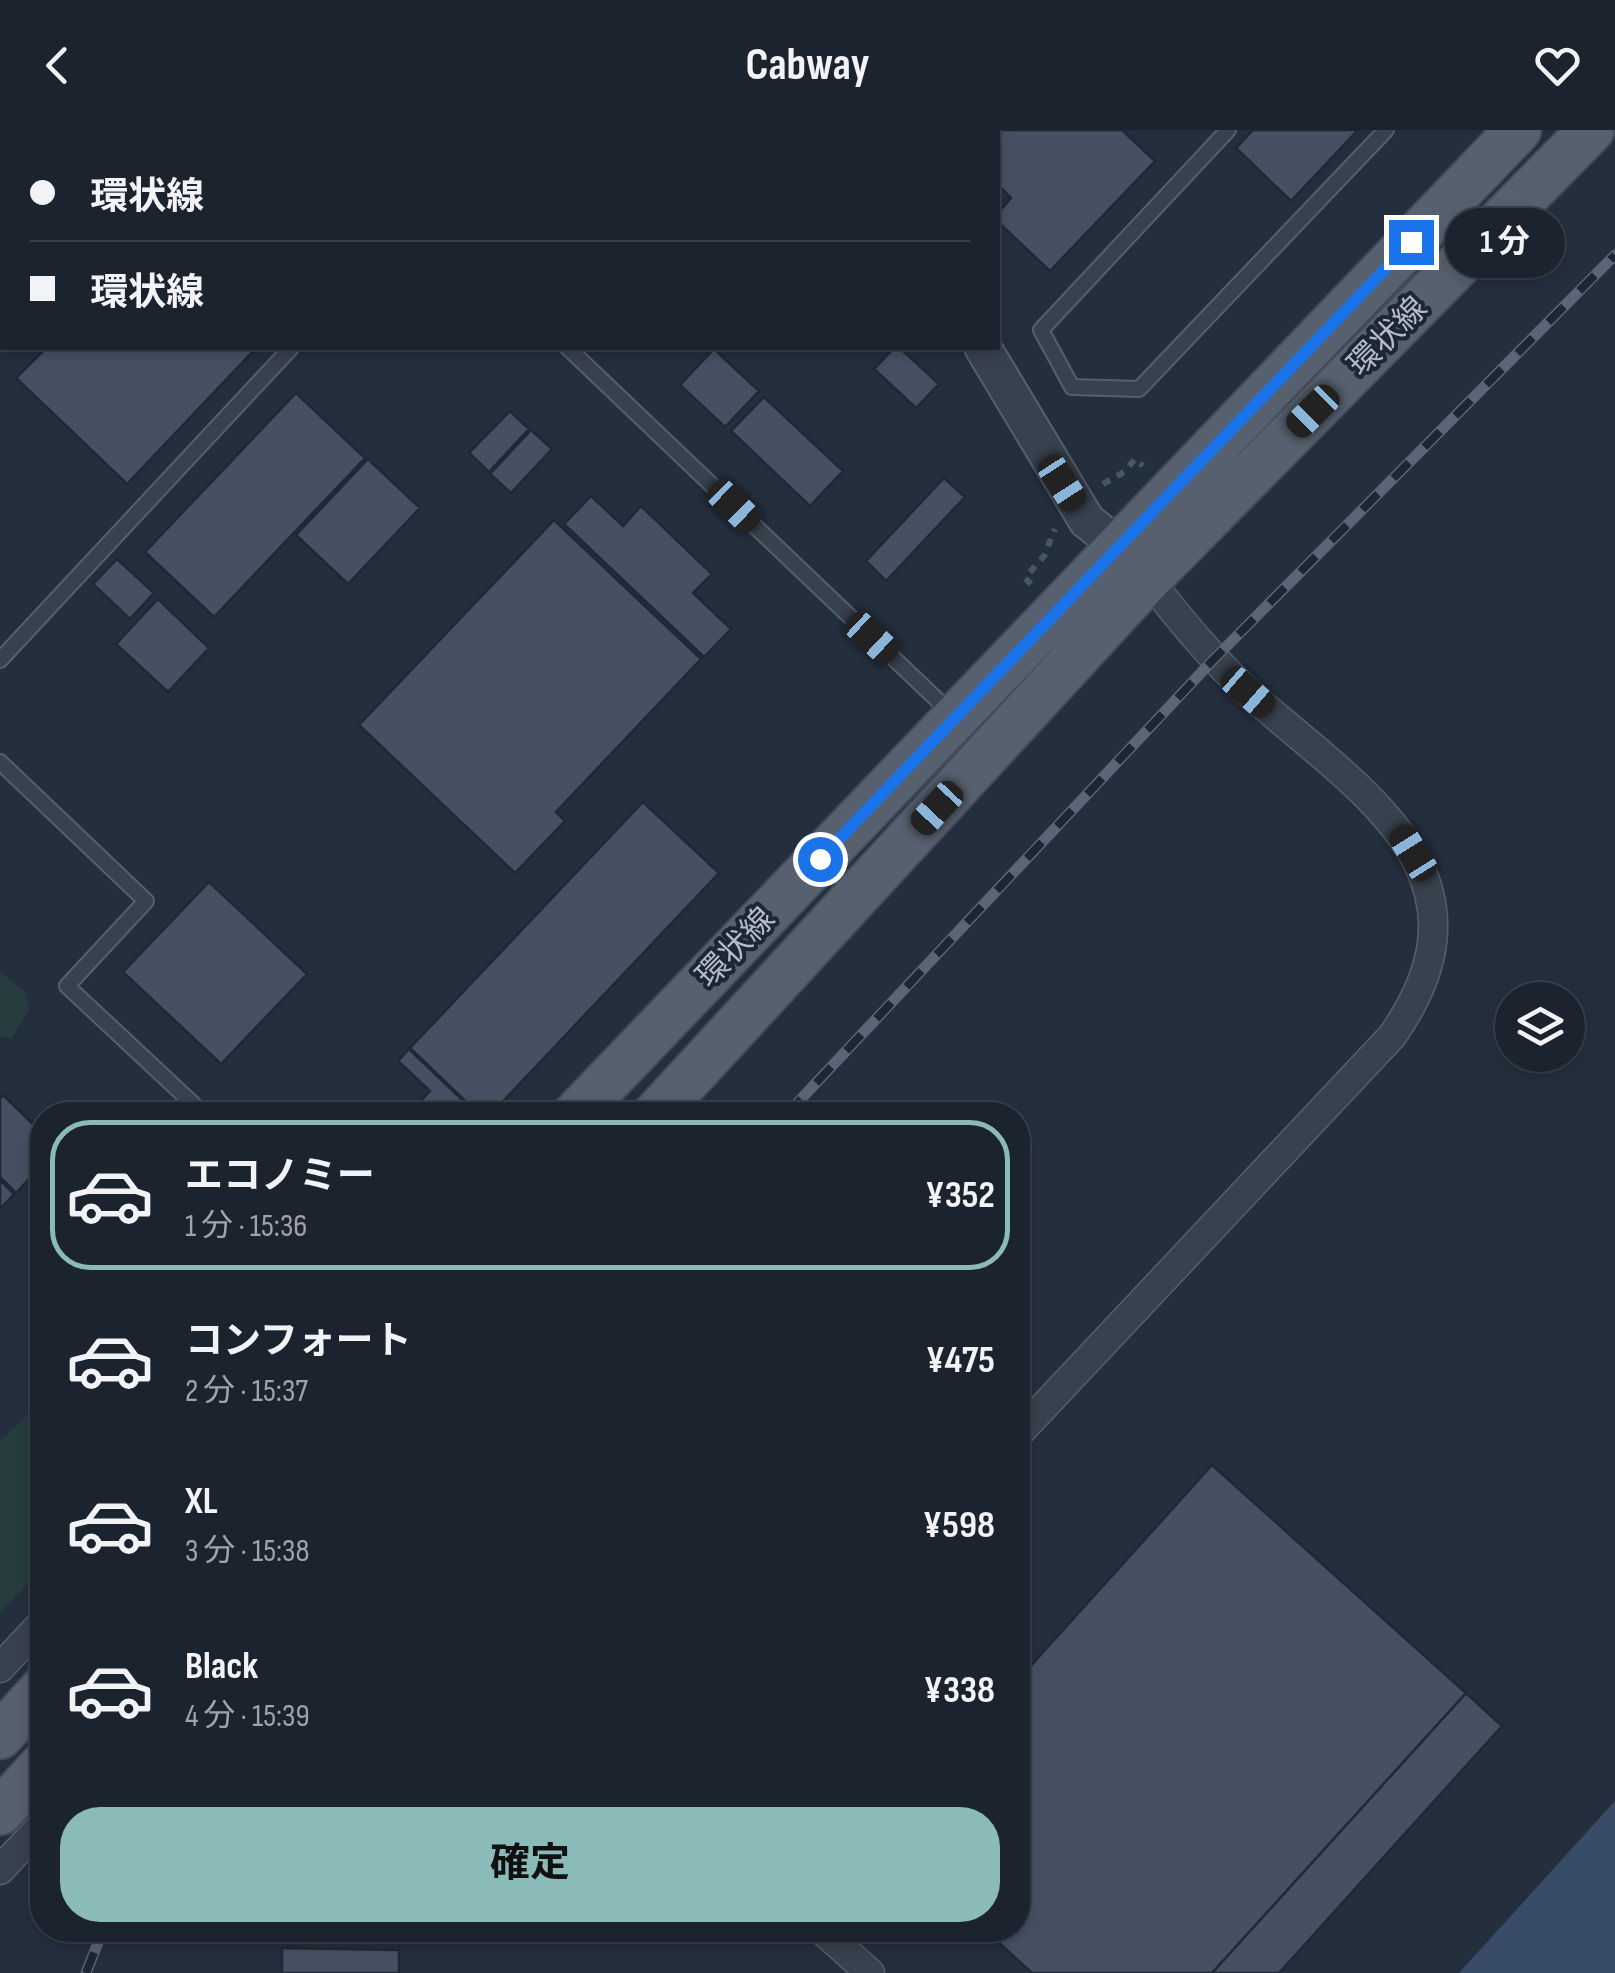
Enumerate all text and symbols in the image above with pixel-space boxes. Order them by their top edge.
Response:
icon: back [30,38,85,93]
text: Cabway [746,38,869,93]
icon: heart [1530,38,1585,93]
text: 環状線 [90,175,204,220]
callout: 1 分 [1446,207,1566,277]
route end [1389,220,1434,265]
text: 1 分 [1480,223,1530,262]
text: 環状線 [90,271,204,316]
street label: 環状線 [1340,289,1436,385]
car [1281,379,1345,443]
car [1033,450,1091,516]
car [702,474,766,538]
car [840,607,904,669]
car [1216,661,1280,723]
car [906,776,968,840]
car [1384,820,1442,886]
route start [798,837,843,882]
street label: 環状線 [689,900,783,996]
map controls [1495,982,1585,1072]
button: layers [1495,982,1585,1072]
icon: car [65,1150,155,1240]
text: エコノミー [185,1154,375,1199]
text: ¥352 [925,1173,995,1218]
text: 1 分 · 15:36 [185,1207,307,1246]
icon: car [65,1315,155,1405]
text: コンフォート [185,1319,412,1364]
text: ¥475 [926,1338,995,1383]
text: 2 分 · 15:37 [185,1372,308,1411]
text: XL [185,1479,218,1524]
icon: car [65,1480,155,1570]
text: ¥598 [923,1503,995,1548]
text: 3 分 · 15:38 [185,1532,310,1571]
text: Black [185,1644,258,1689]
icon: car [65,1645,155,1735]
text: ¥338 [923,1668,995,1713]
text: 4 分 · 15:39 [185,1697,310,1736]
button: 確定 [60,1807,1000,1922]

